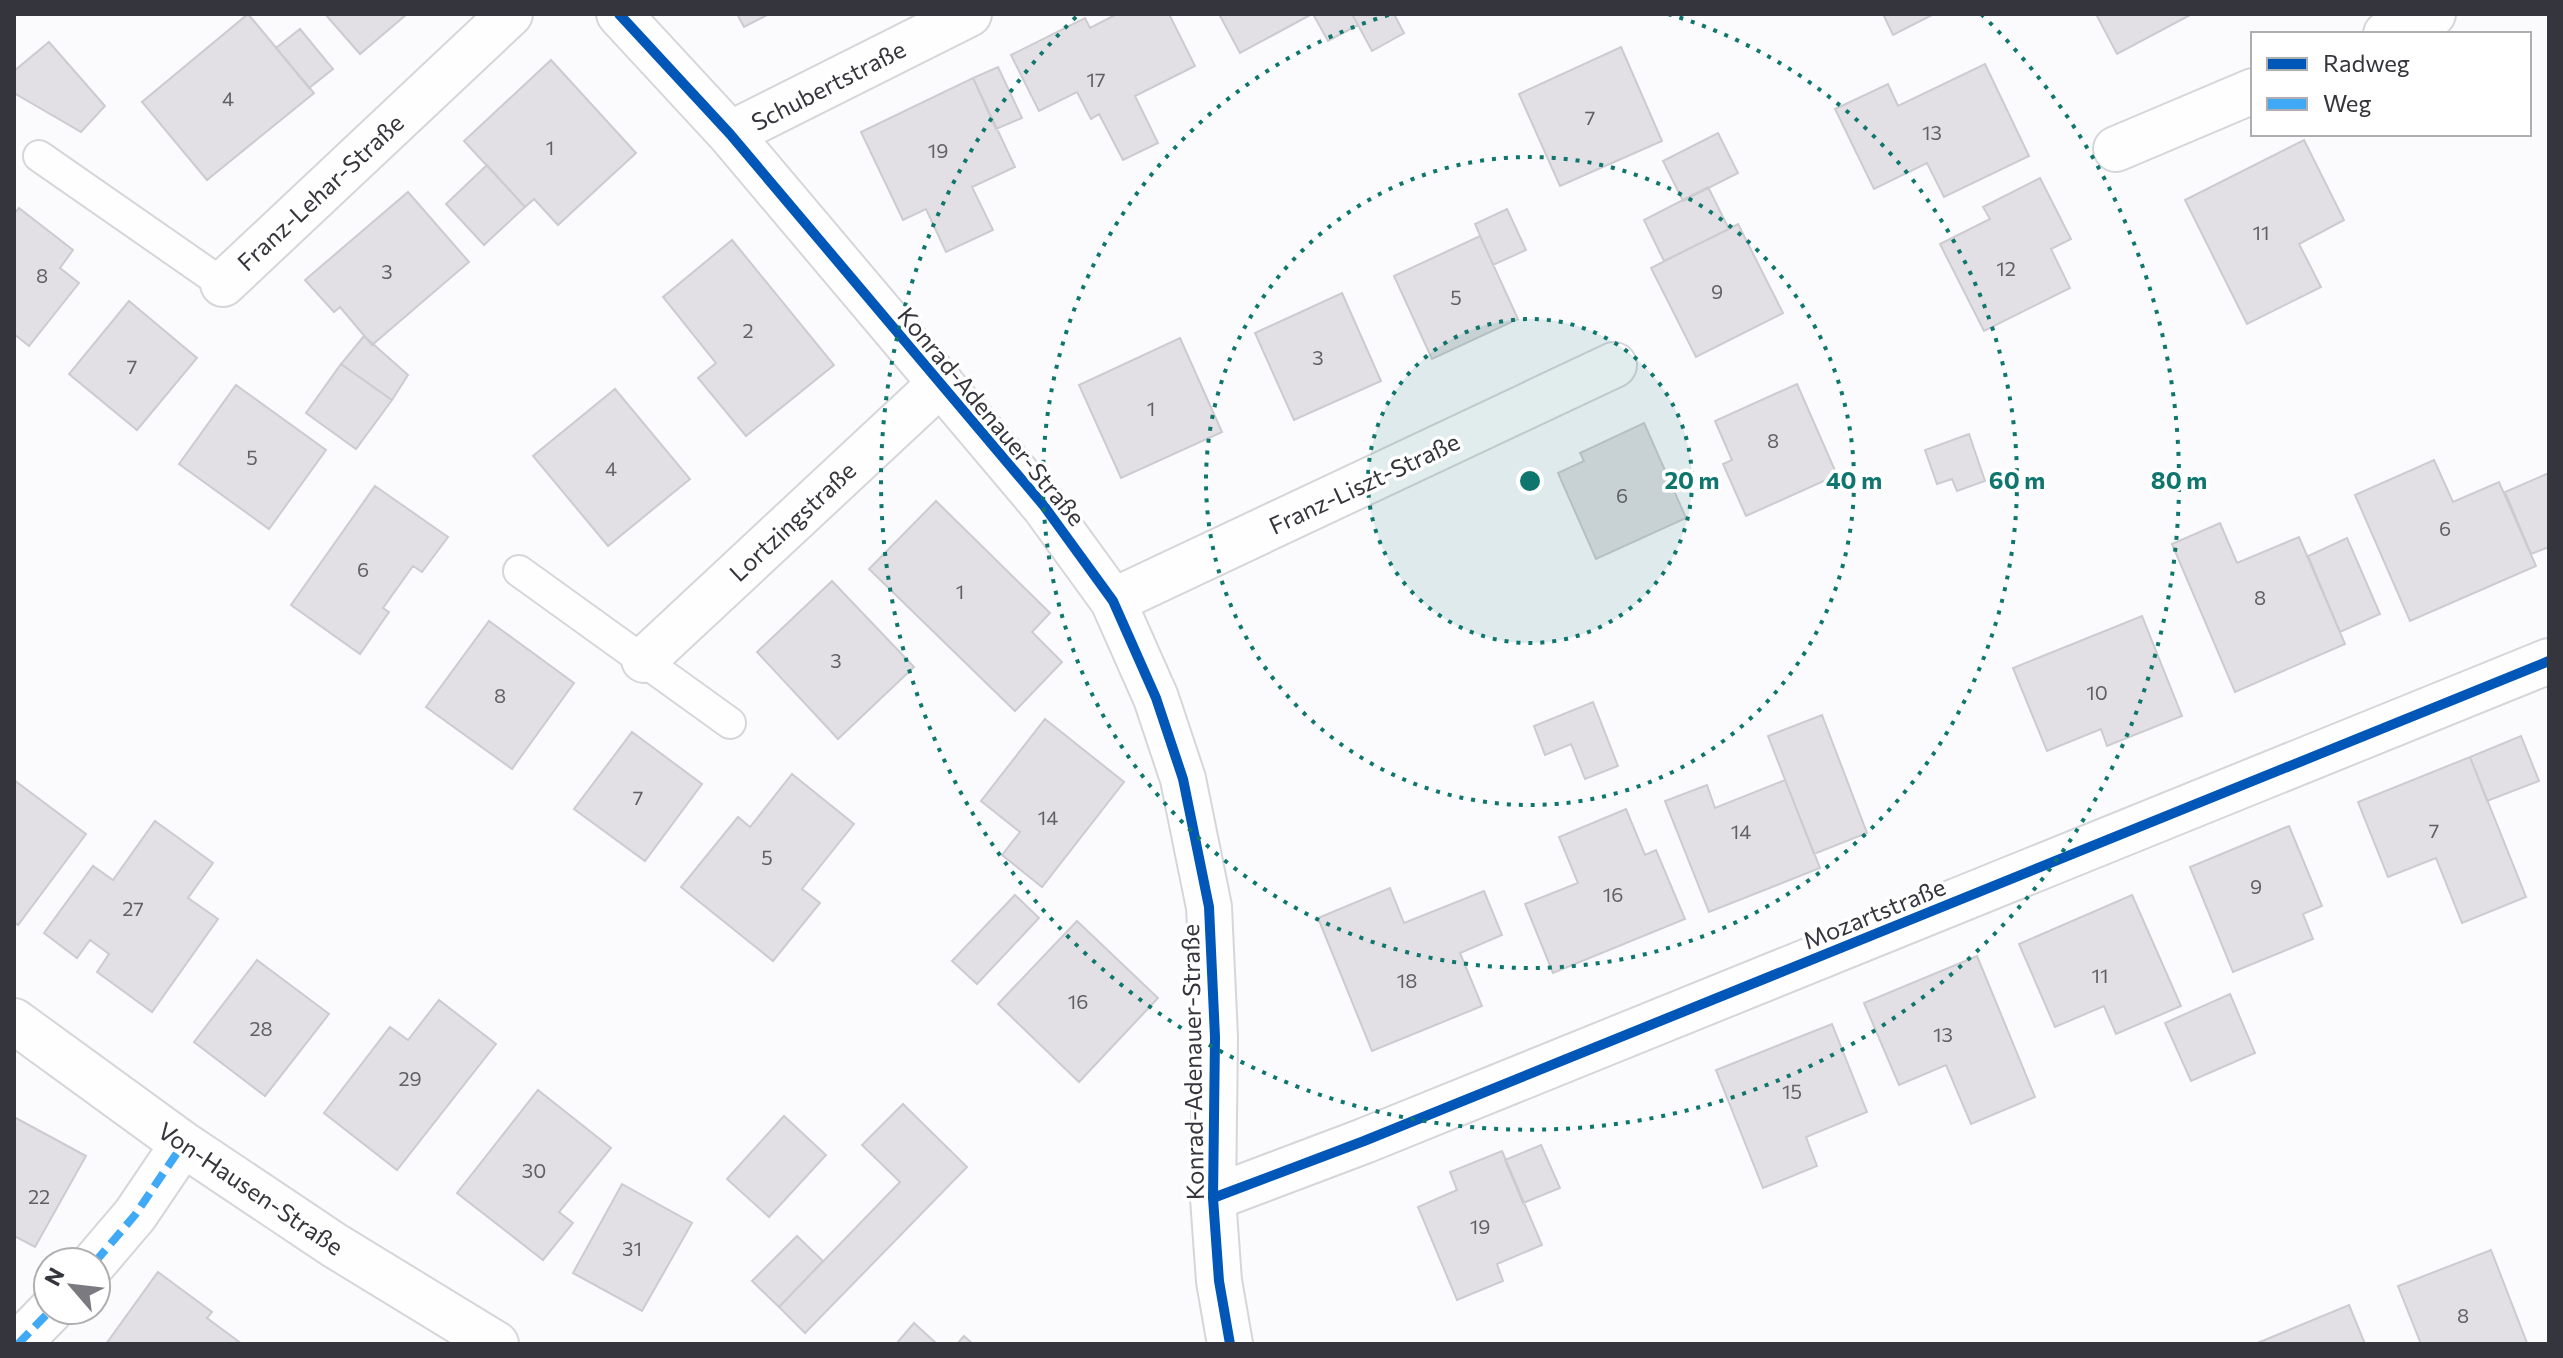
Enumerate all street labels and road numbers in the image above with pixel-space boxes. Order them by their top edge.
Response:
street label: Schubertstraße [746,34,910,136]
street label: Franz-Lehar-Straße [231,108,409,276]
street label: Konrad-Adenauer-Straße [892,301,1092,531]
street label: Franz-Liszt-Straße [1264,426,1464,540]
street label: Lortzingstraße [723,455,861,587]
street label: Mozartstraße [1799,871,1949,955]
street label: Konrad-Adenauer-Straße [1175,924,1209,1200]
street label: Von-Hausen-Straße [153,1115,349,1261]

